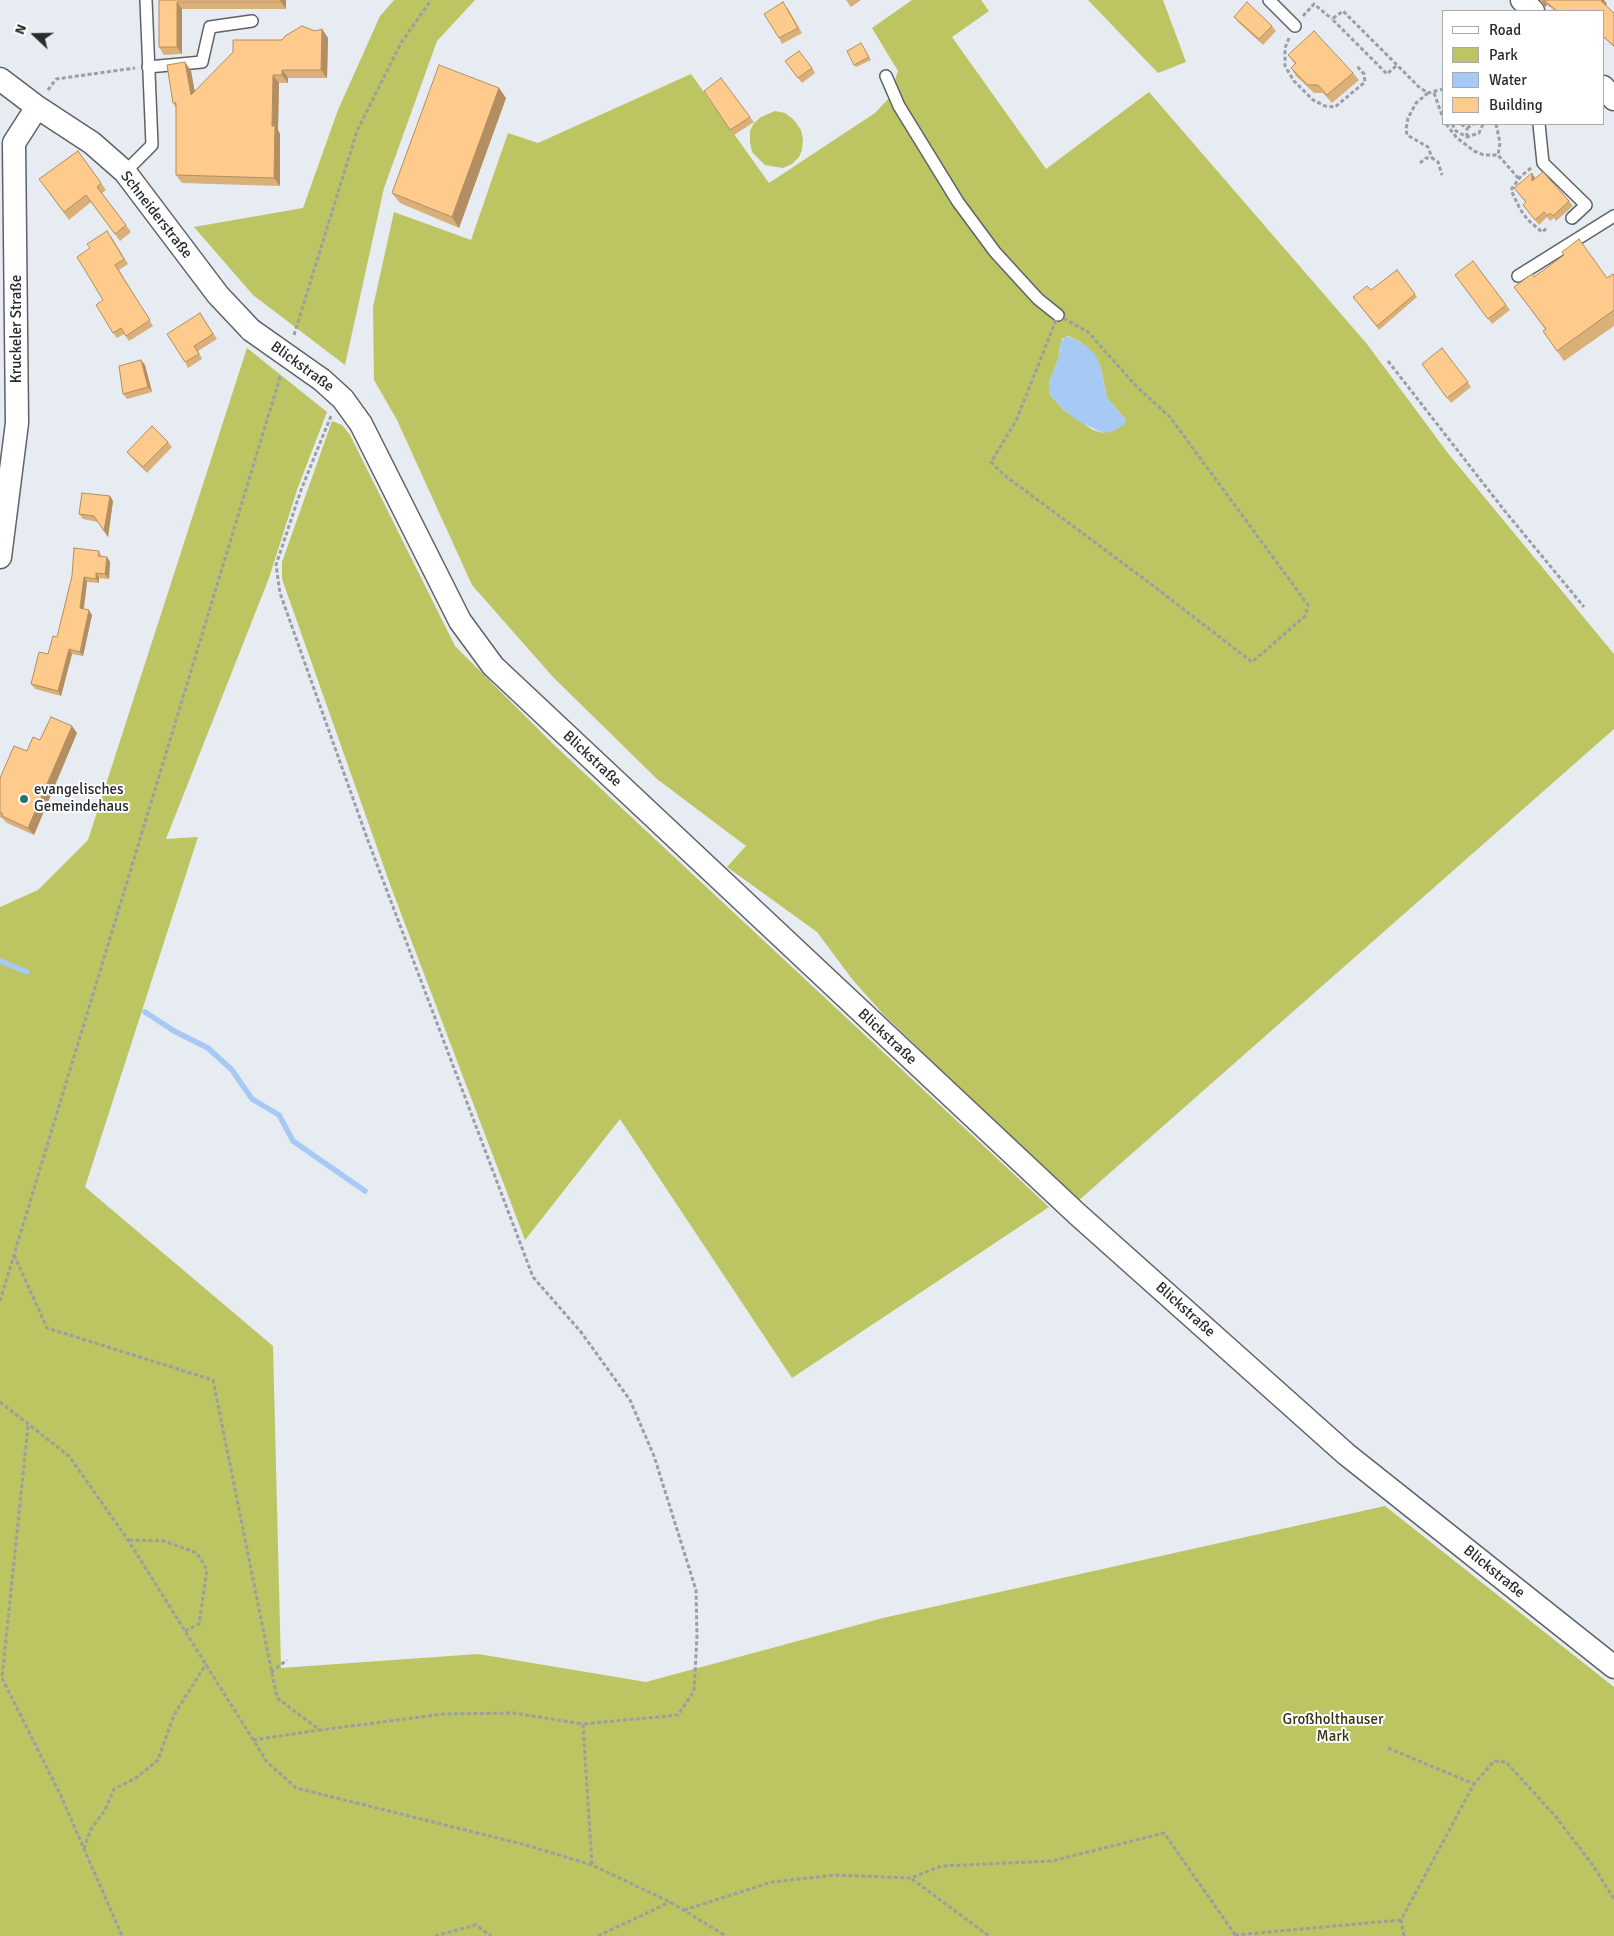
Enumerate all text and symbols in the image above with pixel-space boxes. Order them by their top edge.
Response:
north arrow [10,10,60,60]
legend [1442,10,1604,125]
text: Road [1489,21,1521,39]
text: N [11,22,30,37]
text: Park [1489,46,1518,64]
text: Water [1489,71,1527,89]
text: Building [1489,96,1543,114]
street label: Schneiderstraße [116,168,196,262]
street label: Kruckeler Straße [8,275,26,383]
street label: Blickstraße [267,338,337,396]
street label: Blickstraße [559,727,625,791]
place label: evangelisches Gemeindehaus [34,781,129,816]
marker: evangelisches Gemeindehaus [18,793,30,805]
street label: Blickstraße [854,1005,920,1069]
street label: Blickstraße [1152,1279,1218,1341]
street label: Blickstraße [1460,1542,1528,1602]
park label: Großholthauser Mark [1283,1711,1383,1746]

